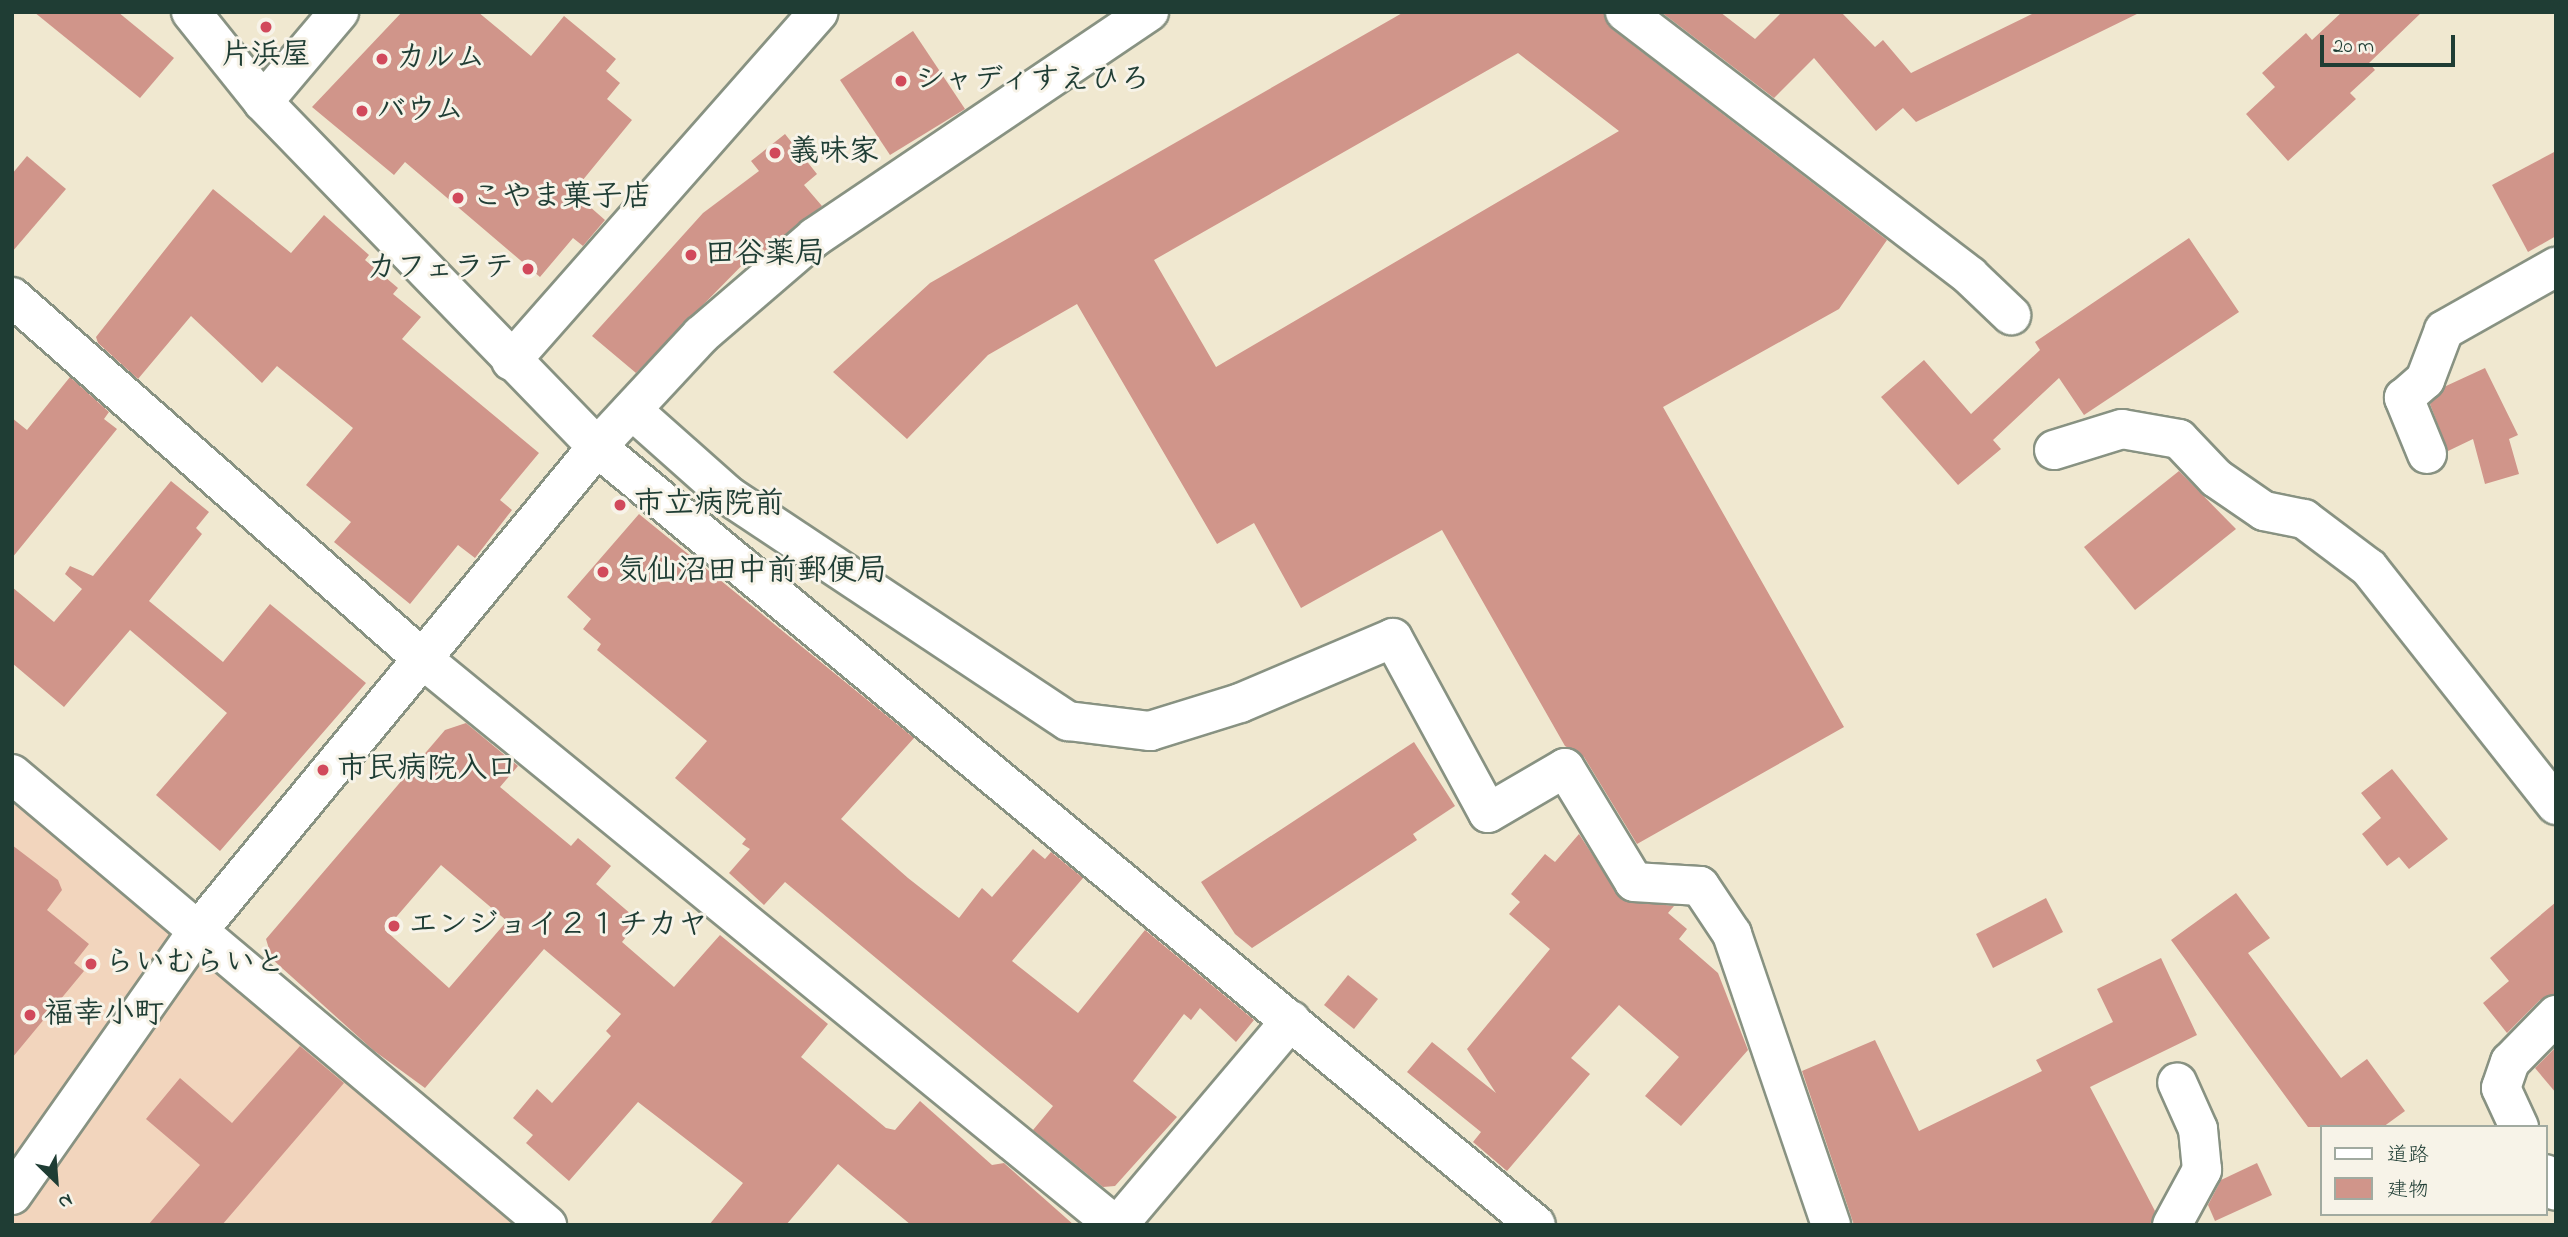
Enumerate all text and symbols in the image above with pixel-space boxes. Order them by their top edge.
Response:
marker: 片浜屋 [258,19,274,35]
scale bar [2323,21,2458,65]
text: 20 m [2333,32,2374,62]
place label: 片浜屋 [221,38,311,74]
place label: カルム [396,41,486,77]
marker: カルム [374,51,390,67]
place label: シャディすえひろ [915,63,1155,99]
marker: シャディすえひろ [893,73,909,89]
place label: バウム [376,93,466,129]
marker: バウム [354,103,370,119]
place label: 義味家 [789,135,879,171]
marker: 義味家 [767,145,783,161]
place label: こやま菓子店 [472,180,652,216]
marker: こやま菓子店 [450,190,466,206]
place label: 田谷薬局 [705,237,825,273]
marker: 田谷薬局 [683,247,699,263]
place label: カフェラテ [364,251,514,287]
marker: カフェラテ [520,261,536,277]
place label: 市立病院前 [634,487,784,523]
marker: 市立病院前 [612,497,628,513]
place label: 気仙沼田中前郵便局 [617,554,887,590]
marker: 気仙沼田中前郵便局 [595,564,611,580]
place label: 市民病院入口 [337,752,517,788]
marker: 市民病院入口 [315,762,331,778]
place label: エンジョイ２１チカヤ [408,908,708,944]
marker: エンジョイ２１チカヤ [386,918,402,934]
place label: らいむらいと [105,946,285,982]
marker: らいむらいと [83,956,99,972]
place label: 福幸小町 [44,997,164,1033]
marker: 福幸小町 [22,1007,38,1023]
legend [2320,1125,2547,1216]
text: 道路 [2387,1141,2429,1171]
north arrow [21,1146,91,1216]
text: 建物 [2387,1176,2429,1206]
text: N [54,1186,77,1215]

